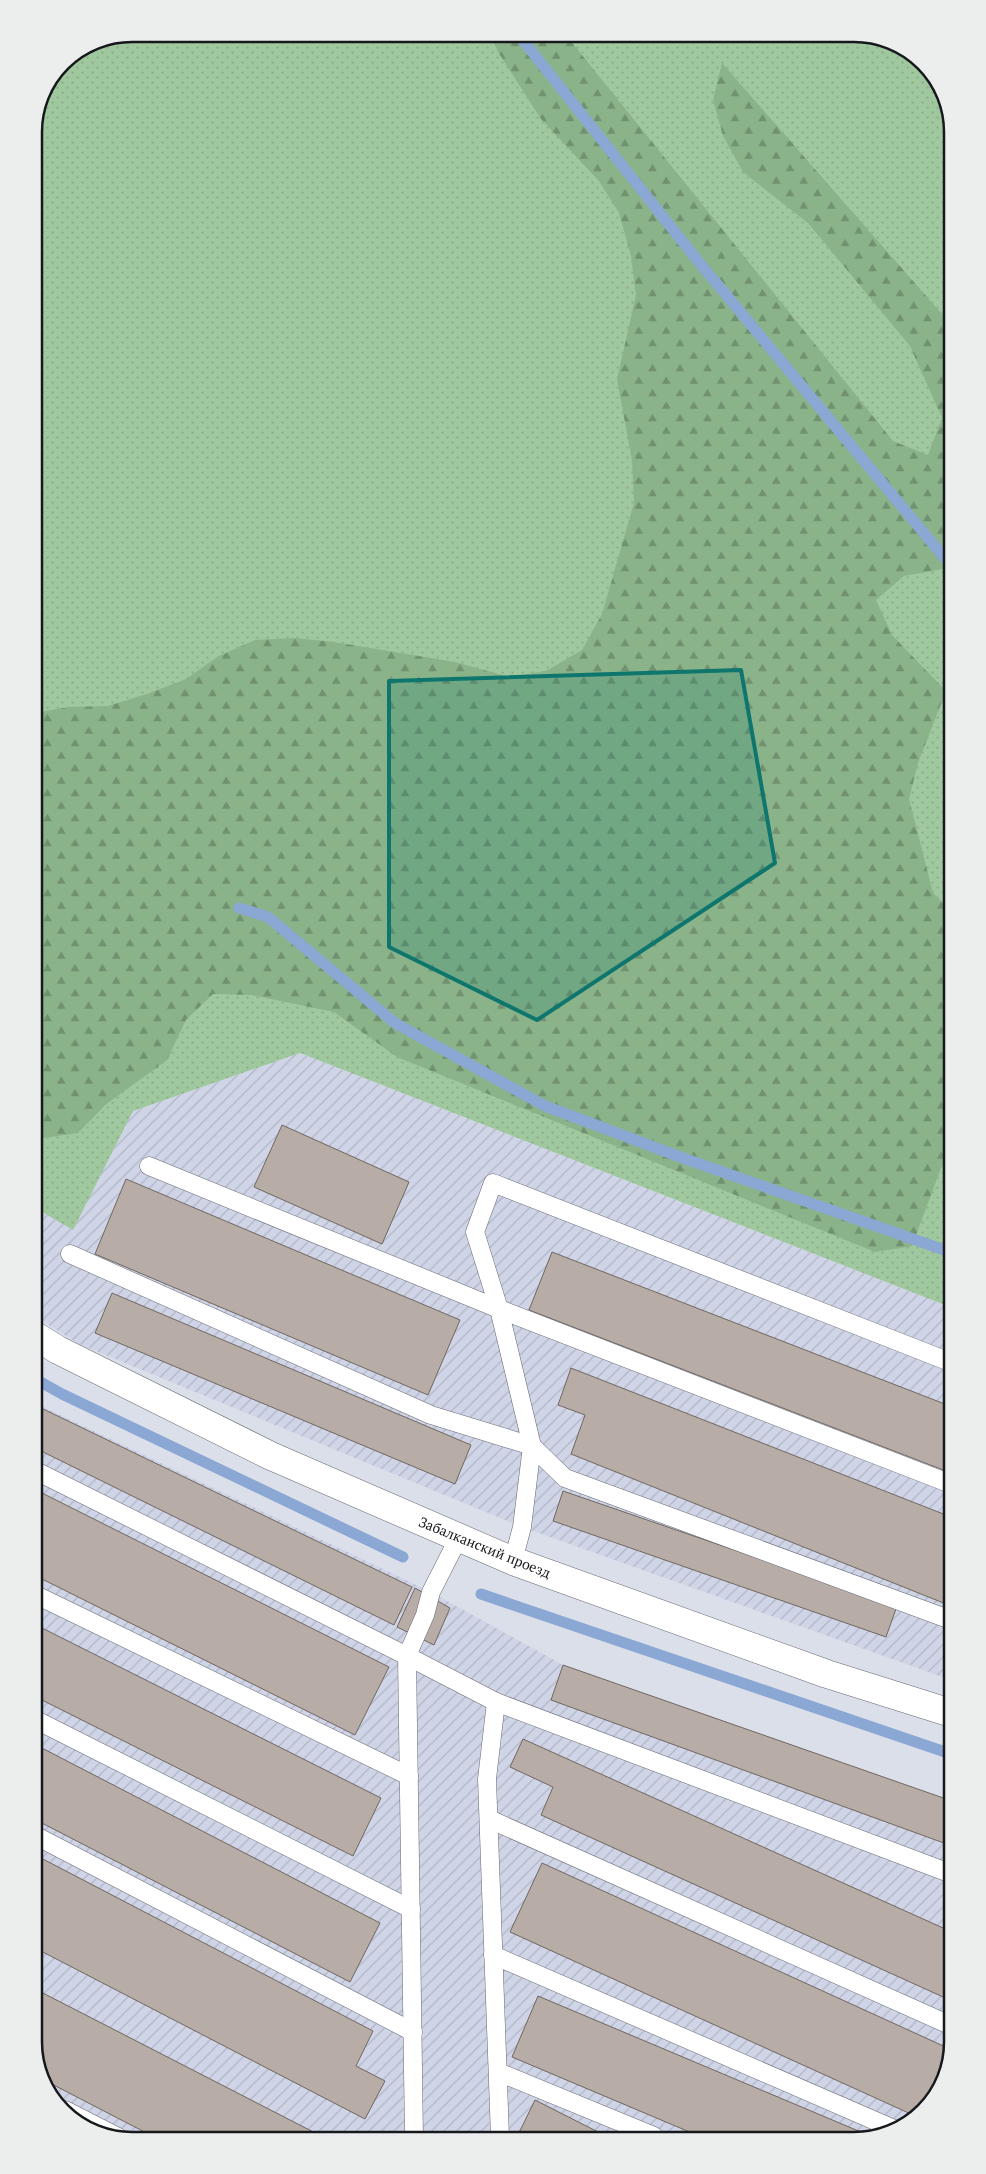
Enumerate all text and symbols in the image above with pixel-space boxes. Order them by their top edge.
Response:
street label: Забалканский проезд [416,1512,554,1582]

